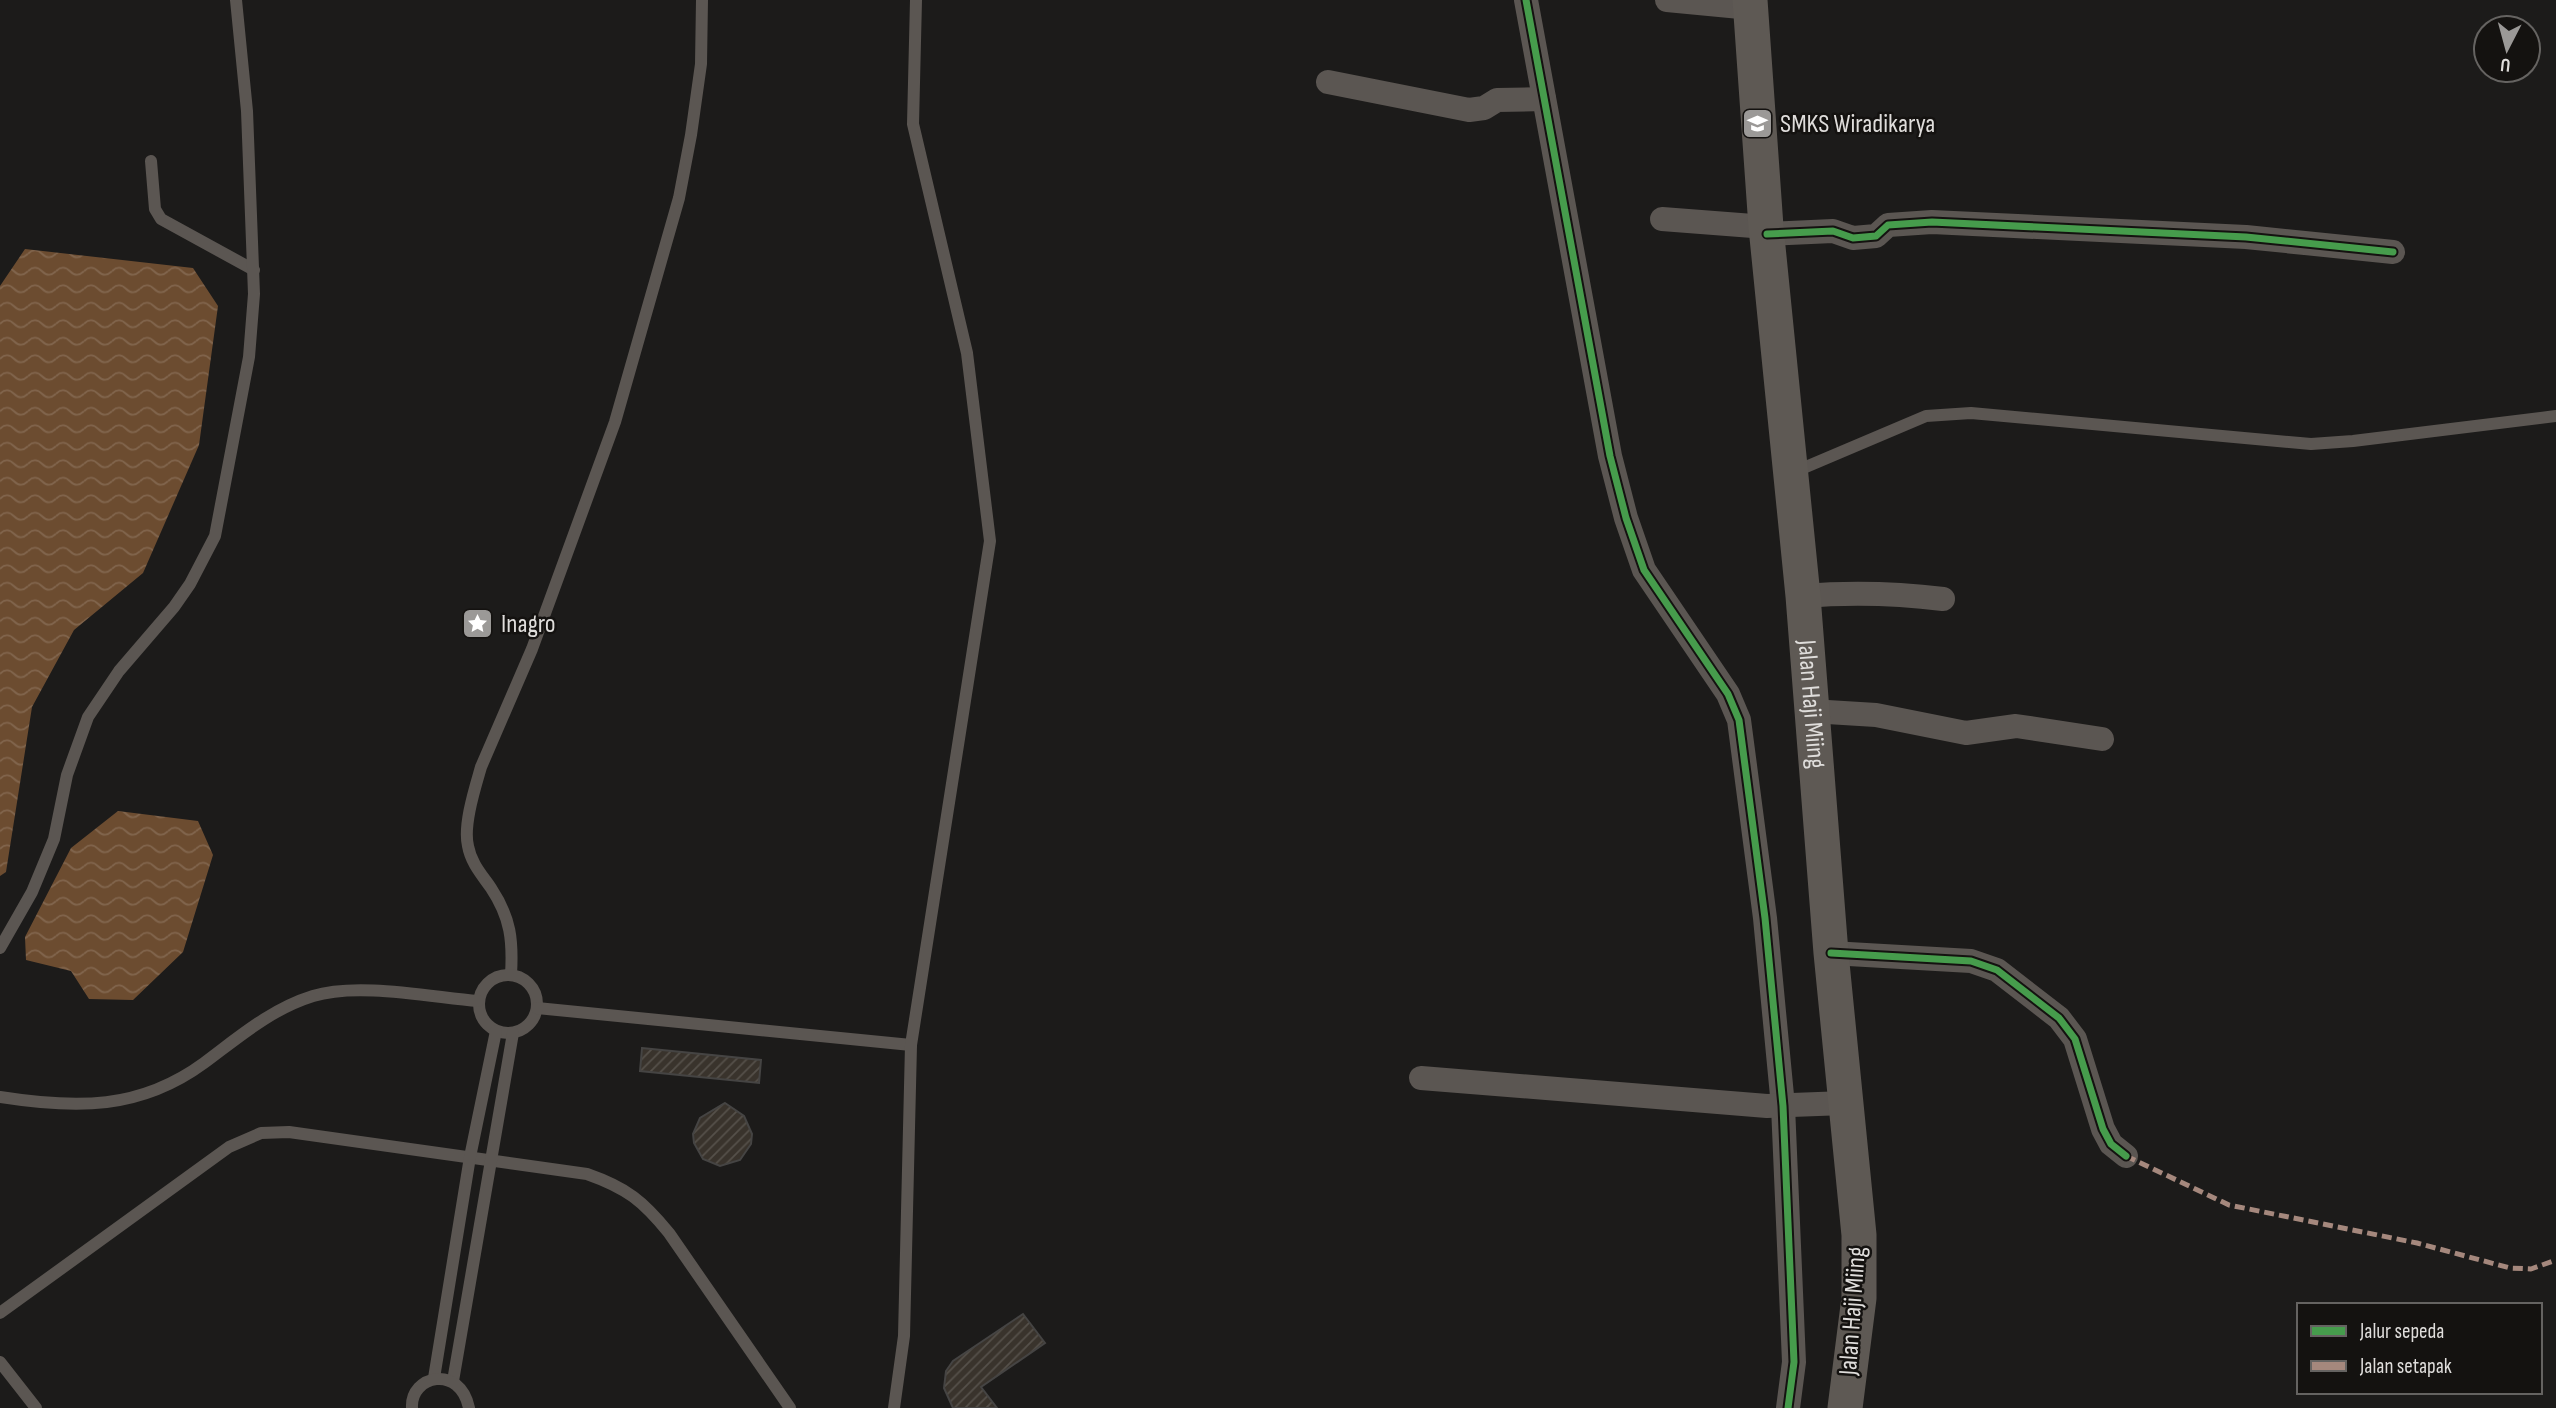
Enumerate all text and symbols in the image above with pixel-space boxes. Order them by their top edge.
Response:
north arrow [2472,14,2542,84]
text: U [2499,52,2512,76]
school or university icon: SMKS Wiradikarya [1740,107,1774,141]
place label: SMKS Wiradikarya [1780,109,1935,140]
place icon: Inagro [461,607,495,641]
place label: Inagro [501,609,556,640]
street label: Jalan Haji Miing [1791,638,1832,770]
street label: Jalan Haji Miing [1833,1246,1873,1377]
legend [2297,1303,2542,1394]
text: Jalur sepeda [2359,1319,2444,1344]
text: Jalan setapak [2359,1354,2452,1379]

